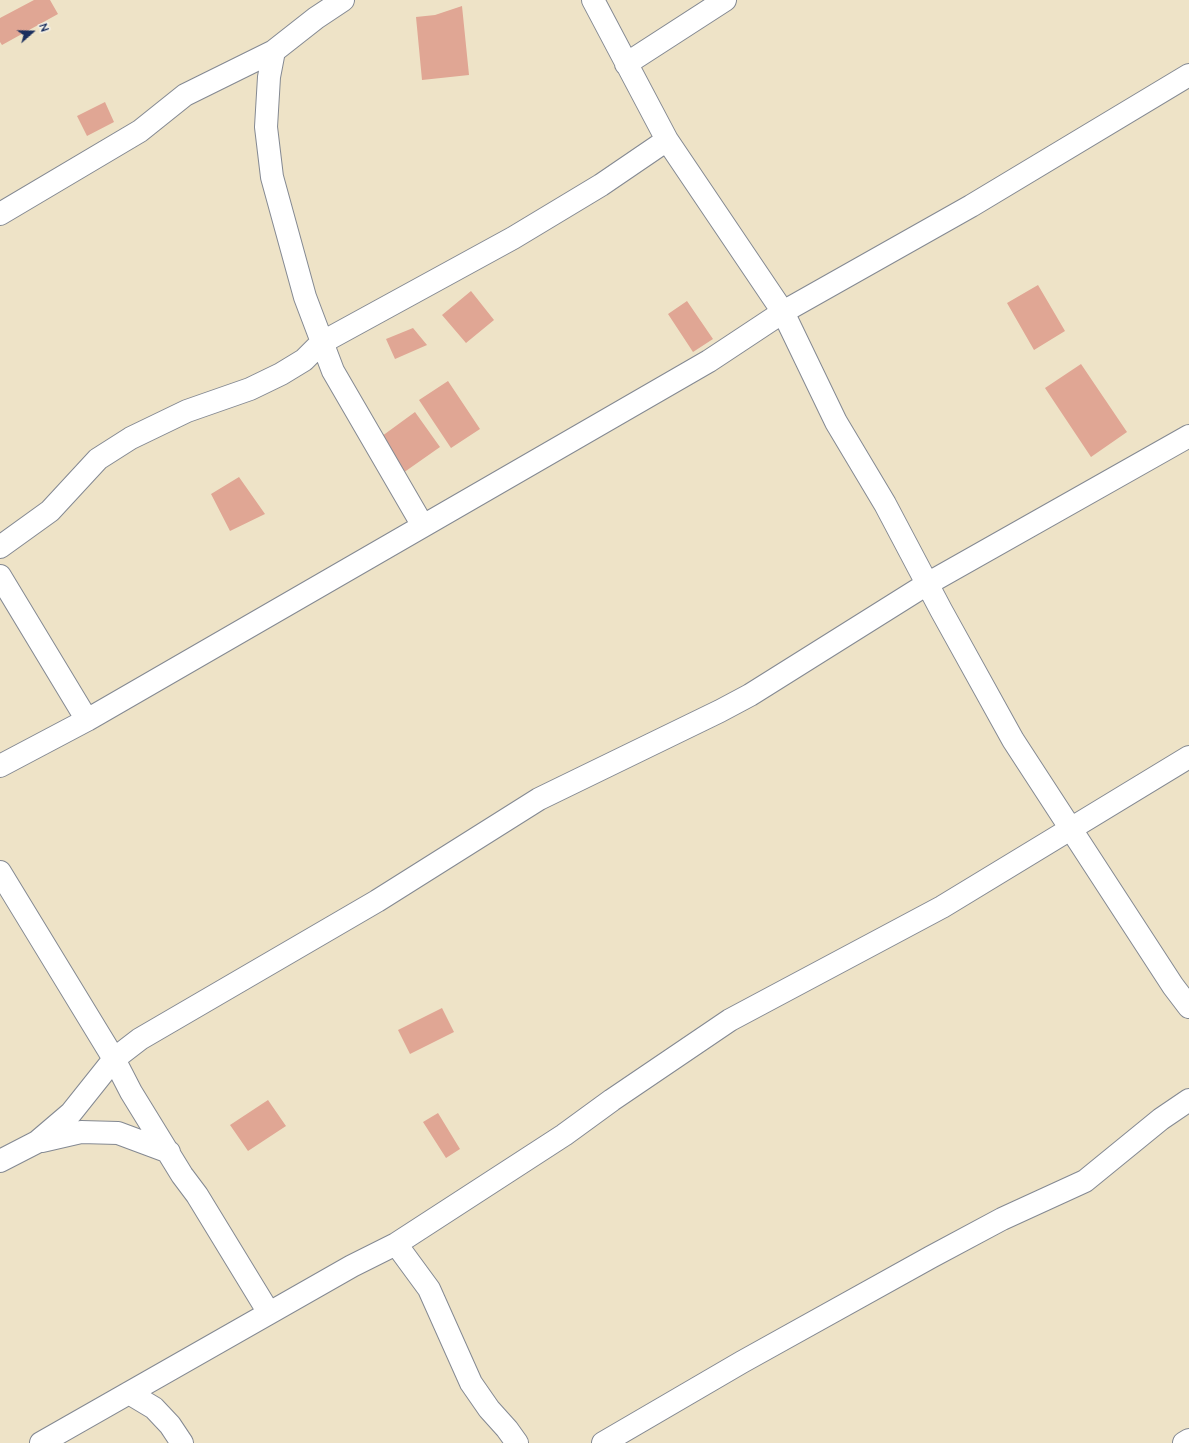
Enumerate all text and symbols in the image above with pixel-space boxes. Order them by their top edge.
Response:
north arrow [12,12,52,52]
text: N [36,22,52,34]

